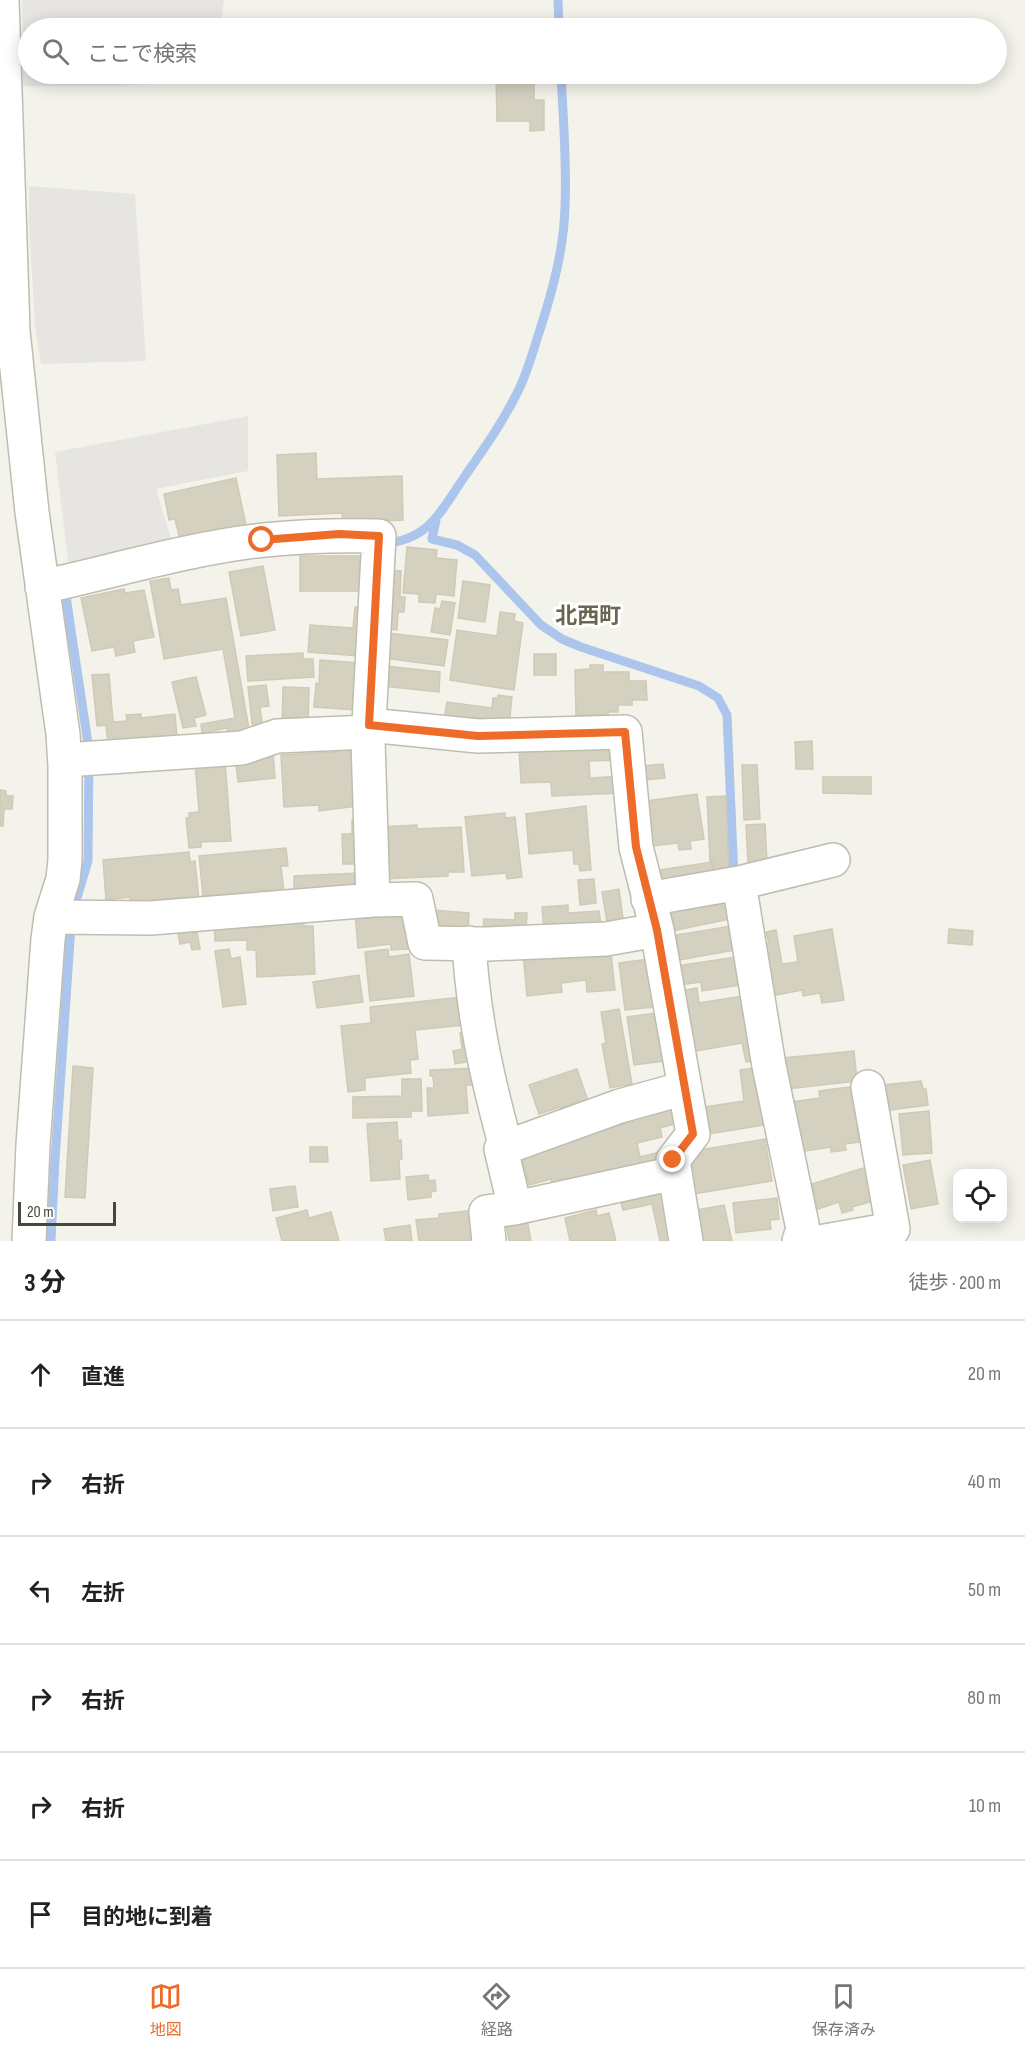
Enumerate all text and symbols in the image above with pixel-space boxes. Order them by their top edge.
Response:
search box [18,18,1007,84]
icon: search [39,35,72,68]
text: ここで検索 [87,41,197,68]
route start [248,526,274,552]
district label: 北西町 [555,603,621,630]
route end [659,1146,685,1172]
map controls [953,1169,1007,1223]
button: locate [953,1169,1007,1223]
scale bar [18,1199,116,1226]
text: 20 m [27,1203,54,1222]
text: 3 分 [24,1268,66,1299]
text: 徒歩 · 200 m [909,1271,1001,1295]
icon: ahead [24,1358,57,1391]
text: 20 m [968,1362,1001,1386]
text: 直進 [81,1364,125,1391]
icon: right [24,1466,57,1499]
text: 40 m [968,1470,1001,1494]
text: 右折 [81,1472,125,1499]
icon: left [24,1574,57,1607]
text: 50 m [968,1578,1001,1602]
text: 左折 [81,1580,125,1607]
icon: right [24,1682,57,1715]
text: 80 m [967,1686,1001,1710]
text: 右折 [81,1688,125,1715]
icon: right [24,1790,57,1823]
text: 10 m [969,1794,1001,1818]
text: 右折 [81,1796,125,1823]
icon: arrive [24,1898,57,1931]
text: 目的地に到着 [81,1904,213,1931]
tab: 地図 [149,1980,182,2040]
tab: 経路 [480,1980,513,2040]
tab: 保存済み [812,1980,876,2040]

